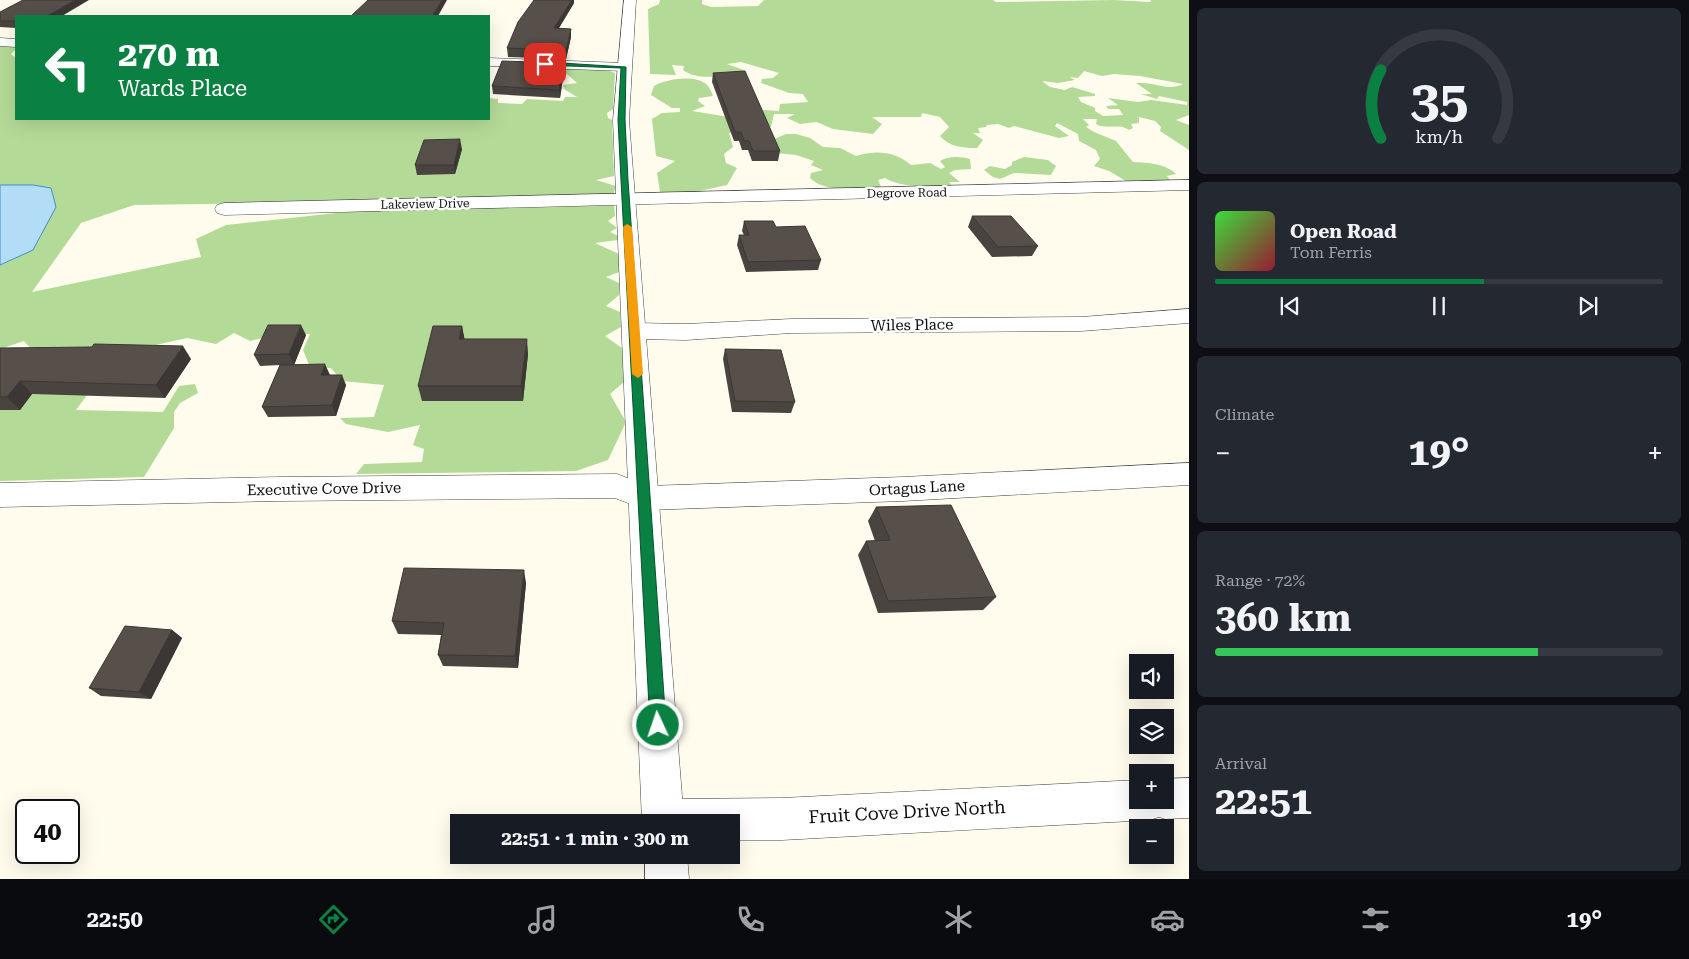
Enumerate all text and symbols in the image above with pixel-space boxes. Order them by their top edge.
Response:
text: 270 m [118,34,219,75]
icon: left [35,35,100,100]
pin [524,43,566,85]
icon: arrive [531,50,559,78]
text: 35 [1410,69,1468,130]
text: Wards Place [118,76,247,101]
text: km/h [1415,126,1463,147]
street label: Degrove Road [867,185,948,201]
street label: Lakeview Drive [380,196,470,212]
text: Open Road [1290,220,1397,243]
text: Tom Ferris [1290,243,1372,262]
icon: previous [1276,292,1304,320]
icon: pause [1425,292,1453,320]
icon: next [1574,292,1602,320]
street label: Wiles Place [871,315,953,335]
text: Climate [1215,405,1274,424]
text: 19° [1408,430,1470,474]
text: − [1215,437,1231,470]
text: + [1647,437,1663,470]
street label: Ortagus Lane [868,476,966,500]
street label: Executive Cove Drive [247,479,401,499]
text: Range · 72% [1215,571,1305,590]
text: 360 km [1215,596,1351,640]
map controls [1129,654,1174,864]
button: sound [1129,654,1174,699]
position arrow [631,698,683,750]
button: layers [1129,709,1174,754]
text: Arrival [1215,754,1267,773]
button: + [1129,764,1174,809]
text: 22:51 [1215,779,1312,823]
street label: Fruit Cove Drive North [808,796,1006,827]
speed limit sign: 40 [15,799,80,864]
button: − [1129,819,1174,864]
text: 22:51 · 1 min · 300 m [501,827,689,850]
icon: directions [316,902,351,937]
icon: music [525,902,560,937]
icon: phone [733,902,768,937]
icon: climate [941,902,976,937]
icon: car [1150,902,1185,937]
icon: filters [1358,902,1393,937]
text: 22:50 [87,907,143,932]
text: 19° [1567,907,1602,932]

